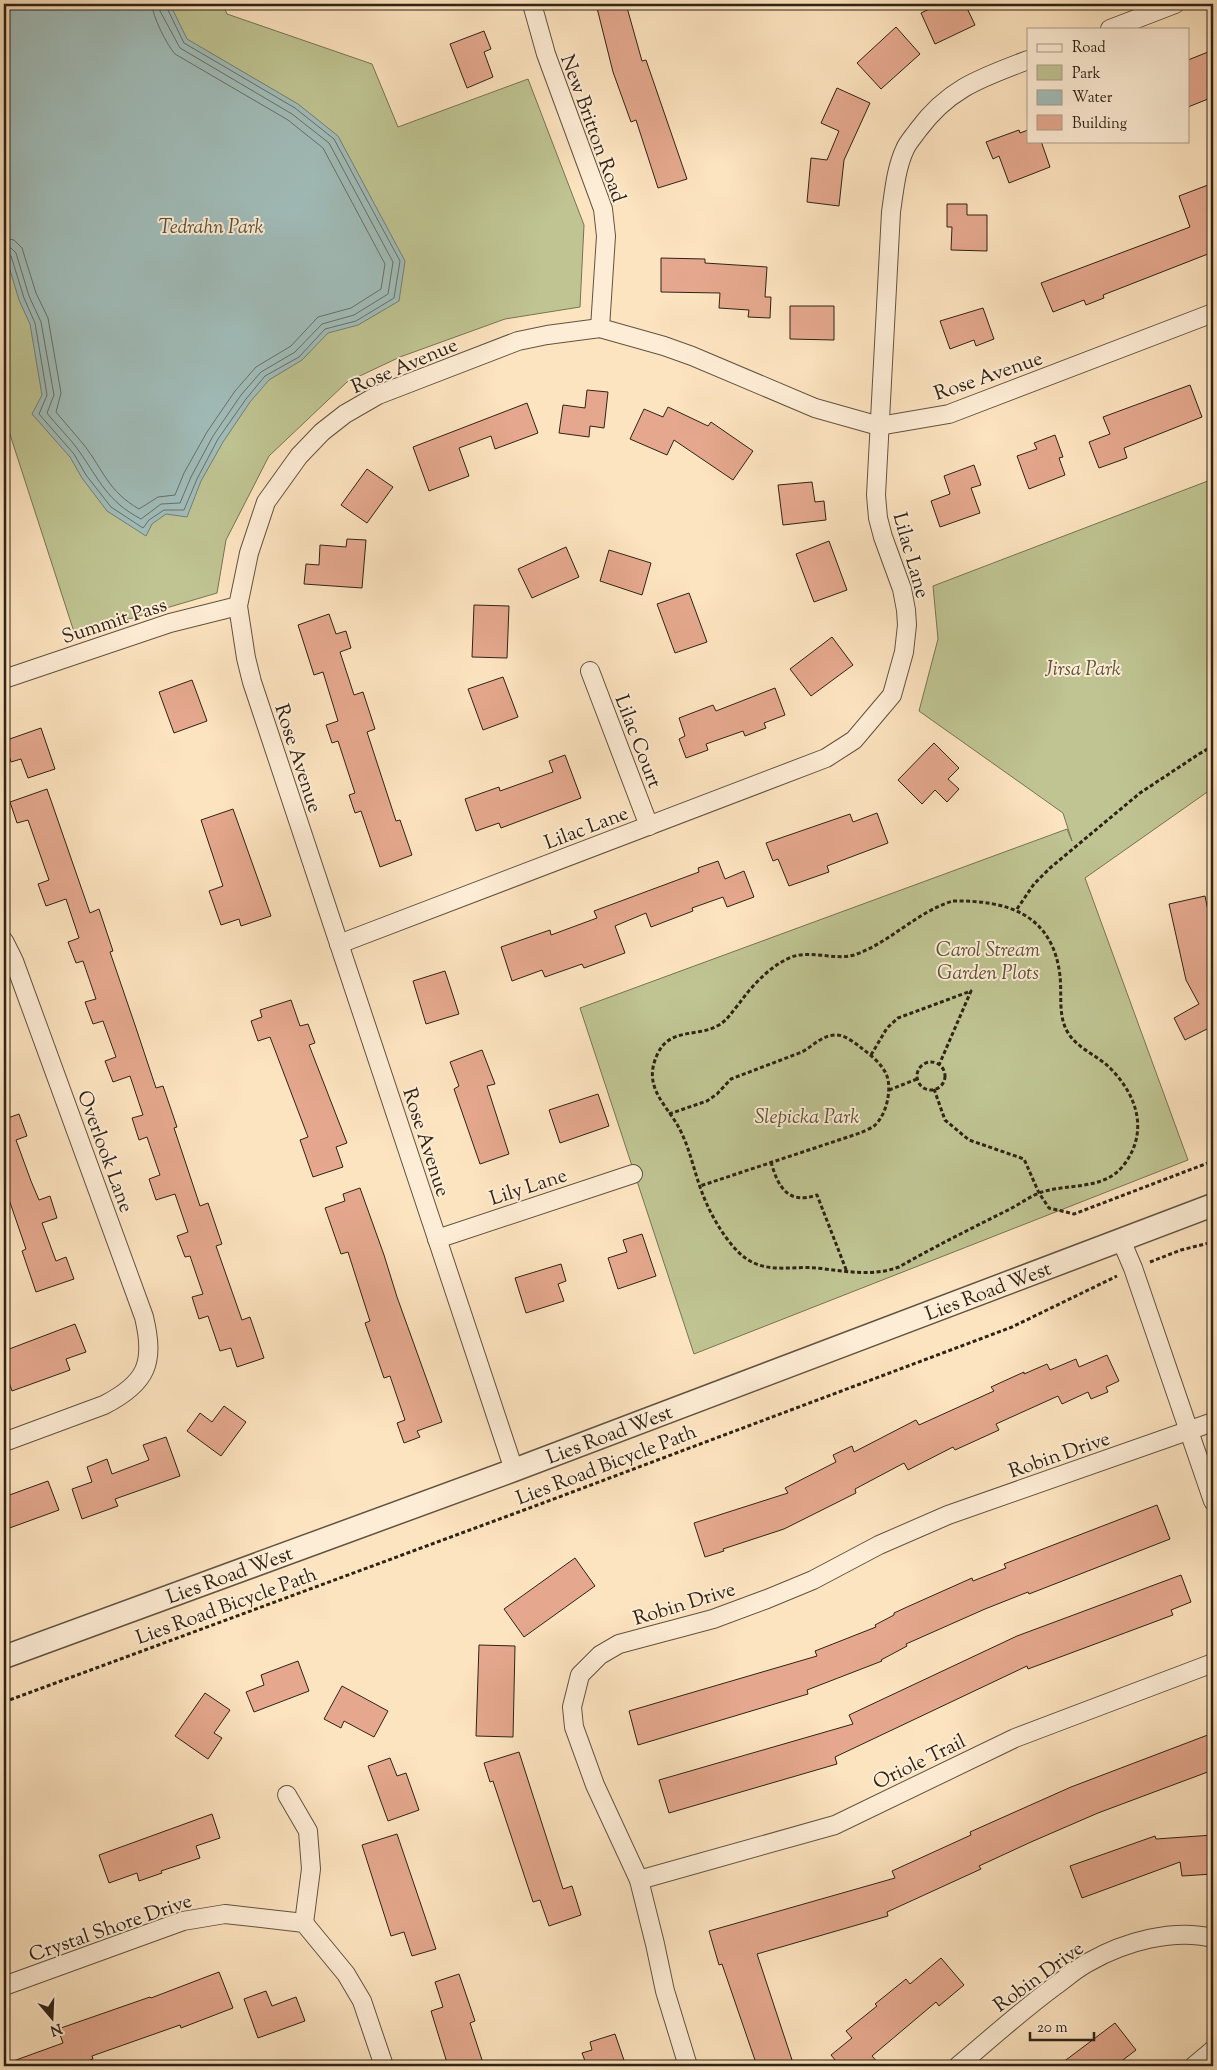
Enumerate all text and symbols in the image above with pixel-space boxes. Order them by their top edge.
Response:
legend [1027,28,1190,142]
text: Road [1072,38,1106,59]
street label: New Britton Road [551,51,632,207]
text: Park [1072,64,1101,85]
text: Water [1072,88,1113,109]
text: Building [1072,114,1127,135]
park label: Tedrahn Park [158,214,264,243]
street label: Rose Avenue [347,332,463,403]
street label: Rose Avenue [931,345,1047,409]
street label: Lilac Lane [884,510,936,602]
street label: Summit Pass [58,592,171,653]
park label: Jirsa Park [1044,656,1121,685]
street label: Lilac Court [606,691,668,793]
street label: Rose Avenue [265,701,328,817]
street label: Lilac Lane [541,800,633,859]
park label: Carol Stream Garden Plots [936,937,1040,989]
street label: Rose Avenue [393,1085,456,1201]
street label: Overlook Lane [68,1087,139,1217]
park label: Slepicka Park [755,1104,859,1133]
street label: Lily Lane [486,1162,571,1214]
street label: Lies Road West [922,1256,1056,1330]
street label: Lies Road West [543,1399,677,1473]
street label: Lies Road Bicycle Path [513,1418,701,1514]
street label: Robin Drive [1005,1426,1114,1487]
street label: Lies Road West [163,1540,298,1613]
street label: Lies Road Bicycle Path [132,1561,322,1654]
street label: Robin Drive [630,1576,739,1635]
street label: Oriole Trail [869,1728,972,1798]
street label: Crystal Shore Drive [25,1888,196,1971]
street label: Robin Drive [988,1935,1091,2021]
north arrow [28,1992,78,2042]
scale bar [1030,2010,1093,2042]
text: N [47,2017,64,2040]
text: 20 m [1037,2018,1068,2039]

